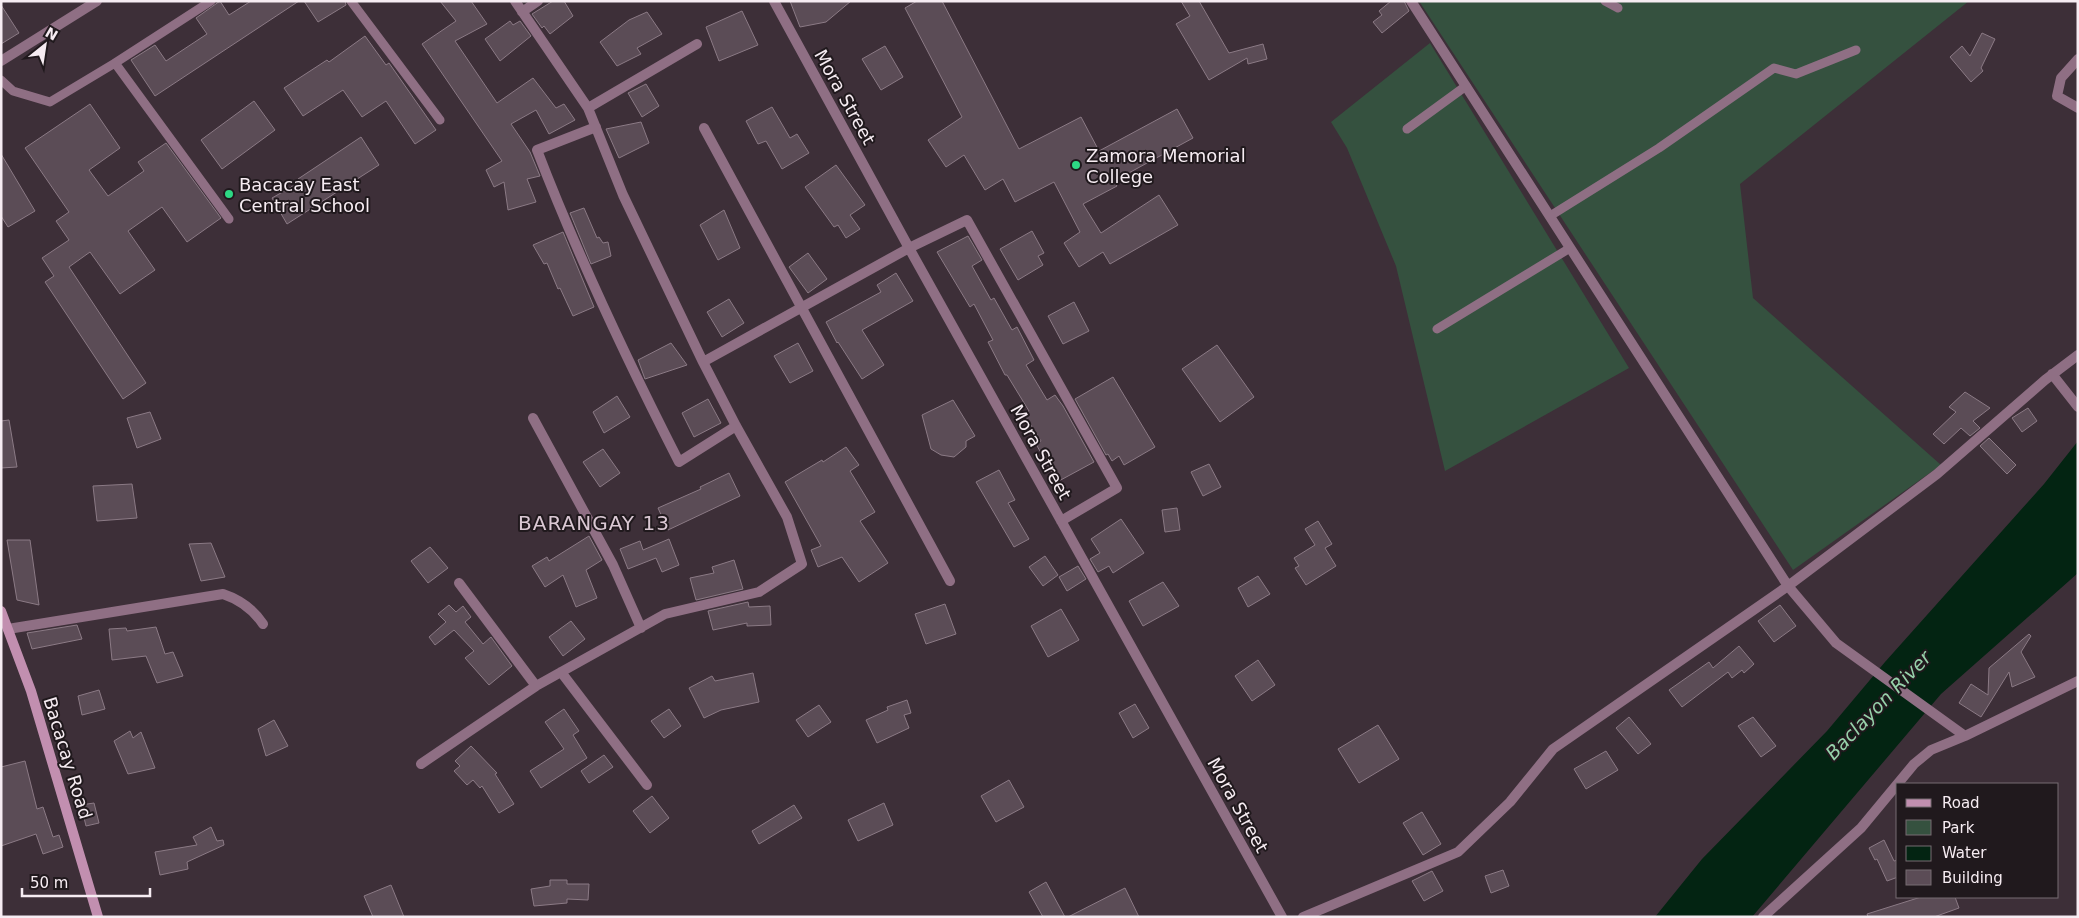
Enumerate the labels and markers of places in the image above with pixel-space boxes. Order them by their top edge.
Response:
place label: Zamora Memorial College [1086,145,1246,187]
marker: Zamora Memorial College [1070,159,1082,171]
place label: Bacacay East Central School [239,174,370,216]
marker: Bacacay East Central School [223,188,235,200]

